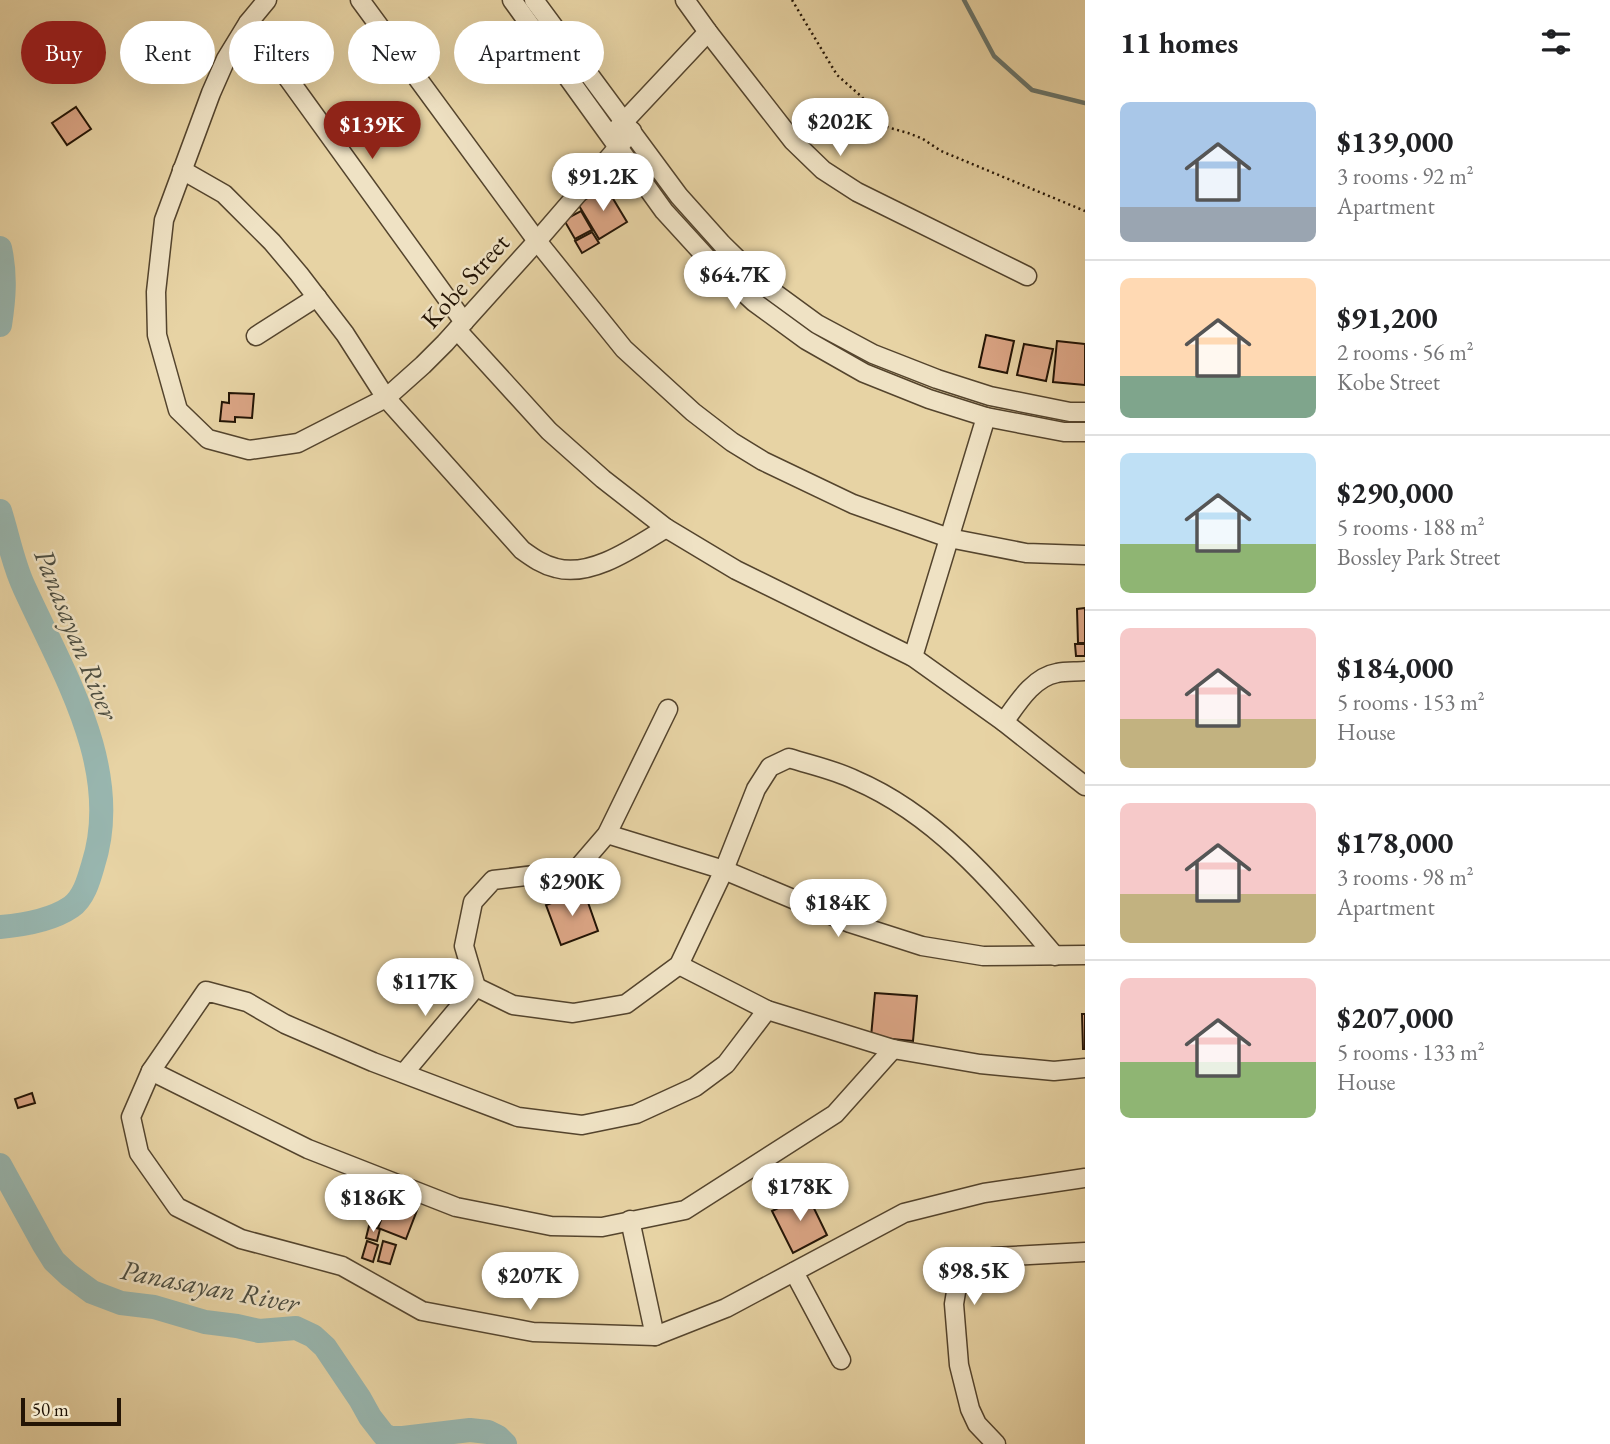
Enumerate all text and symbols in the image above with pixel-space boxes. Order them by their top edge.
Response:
chip: Buy [21,21,106,84]
chip: Rent [120,21,215,84]
chip: Filters [229,21,334,84]
chip: New [348,21,440,84]
chip: Apartment [454,21,604,84]
text: 11 homes [1120,23,1238,62]
icon: filters [1537,23,1575,61]
pin: $202K [791,99,889,158]
pin: $139K [323,102,421,161]
text: $202K [808,106,872,136]
text: $139K [340,109,404,139]
text: $139,000 [1337,122,1453,161]
icon: home [1176,130,1260,214]
pin: $91.2K [546,154,660,213]
text: $91.2K [568,161,638,191]
text: 3 rooms · 92 m² [1337,161,1474,191]
text: Apartment [1337,191,1435,221]
street label: Kobe Street [413,226,517,336]
pin: $64.7K [678,252,792,311]
text: $64.7K [700,259,770,289]
text: $91,200 [1337,298,1438,337]
icon: home [1176,306,1260,390]
text: 2 rooms · 56 m² [1337,337,1474,367]
text: Kobe Street [1337,367,1440,397]
text: $290,000 [1337,473,1453,512]
icon: home [1176,481,1260,565]
text: 5 rooms · 188 m² [1337,512,1485,542]
text: Bossley Park Street [1337,542,1500,572]
water label: Panasayan River [26,543,128,726]
text: $184,000 [1337,648,1453,687]
icon: home [1176,656,1260,740]
text: 5 rooms · 153 m² [1337,687,1485,717]
text: House [1337,717,1396,747]
text: $178,000 [1337,823,1453,862]
icon: home [1176,831,1260,915]
pin: $290K [523,858,621,918]
text: 3 rooms · 98 m² [1337,862,1474,892]
text: $290K [540,866,604,896]
pin: $184K [789,880,887,939]
text: $184K [806,887,870,917]
text: Apartment [1337,892,1435,922]
pin: $117K [376,958,474,1018]
text: $117K [393,966,457,996]
text: $207,000 [1337,998,1453,1037]
icon: home [1176,1006,1260,1090]
text: 5 rooms · 133 m² [1337,1037,1485,1067]
text: House [1337,1067,1396,1097]
pin: $178K [751,1164,849,1223]
text: $178K [768,1171,832,1201]
pin: $186K [324,1174,422,1234]
text: $186K [341,1182,405,1212]
pin: $98.5K [917,1248,1031,1307]
water label: Panasayan River [118,1251,304,1321]
pin: $207K [481,1252,579,1312]
text: $98.5K [939,1255,1009,1285]
text: $207K [498,1260,562,1290]
scale bar [21,1395,121,1427]
text: 50 m [32,1397,69,1422]

